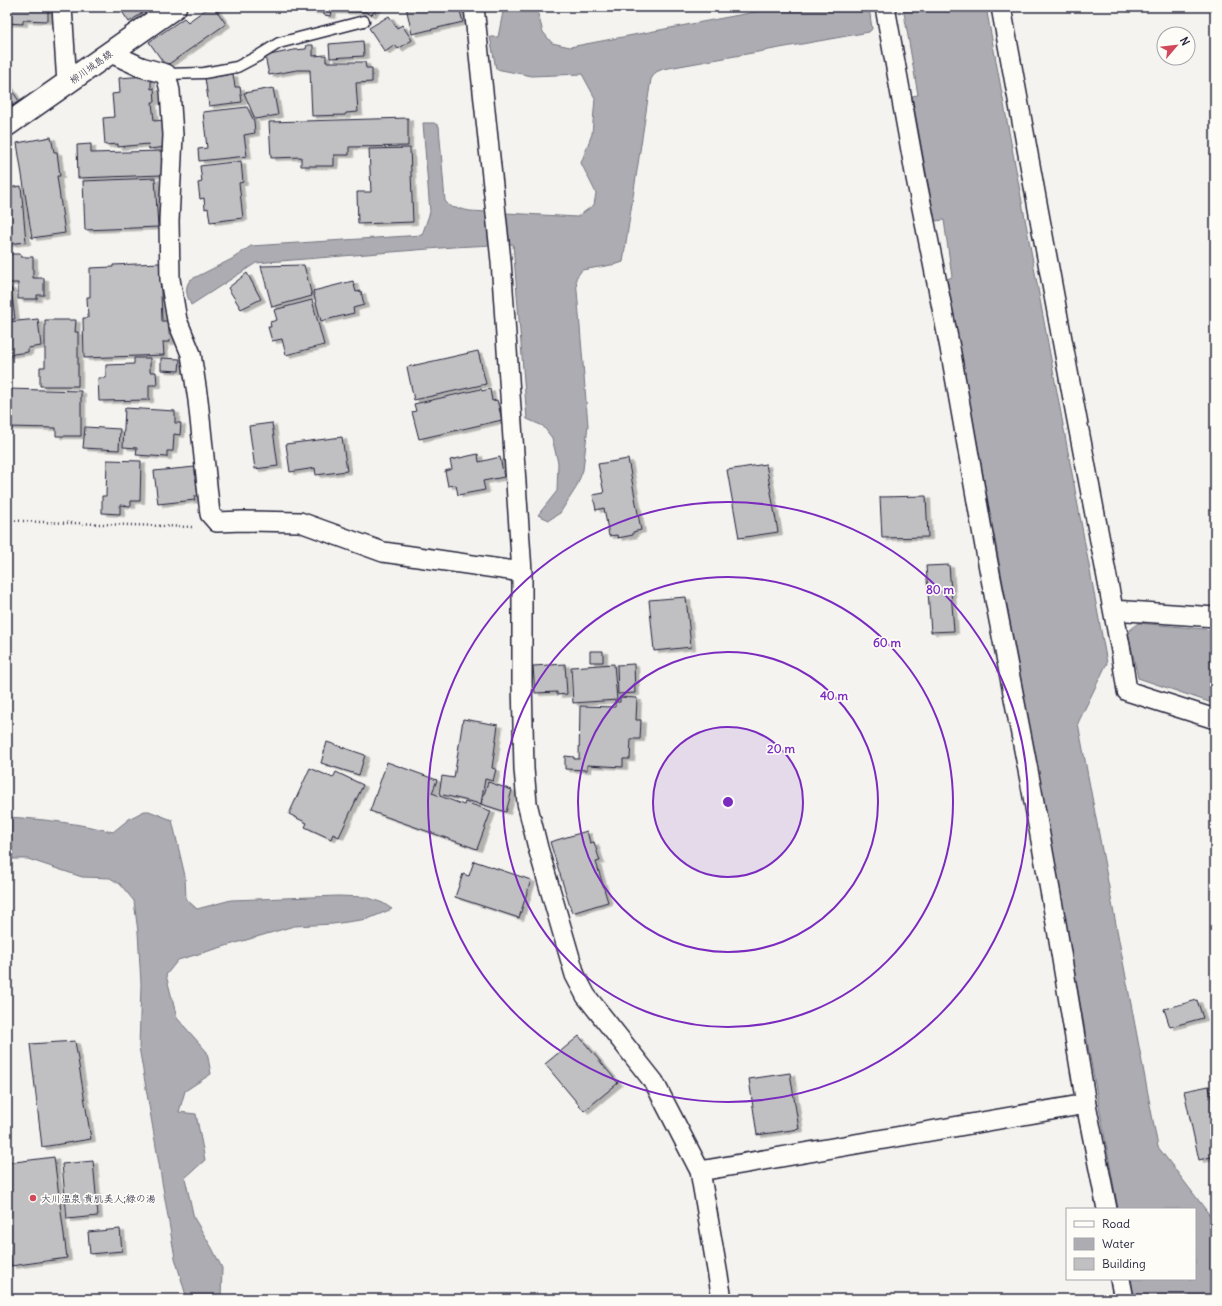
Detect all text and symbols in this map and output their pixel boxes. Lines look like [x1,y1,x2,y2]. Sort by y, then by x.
north arrow [1156,26,1196,66]
text: N [1177,35,1193,48]
street label: 柳川城島線 [67,47,115,87]
text: 80 m [926,582,955,597]
text: 60 m [873,635,902,650]
text: 40 m [820,688,849,703]
text: 20 m [767,741,795,756]
centre of rings [721,795,735,809]
place label: 大川温泉 貴肌美人;緑の湯 [41,1192,156,1205]
marker: 大川温泉 貴肌美人;緑の湯 [28,1193,38,1203]
legend [1066,1208,1196,1280]
text: Road [1102,1216,1130,1231]
text: Water [1102,1236,1135,1251]
text: Building [1102,1256,1146,1271]

